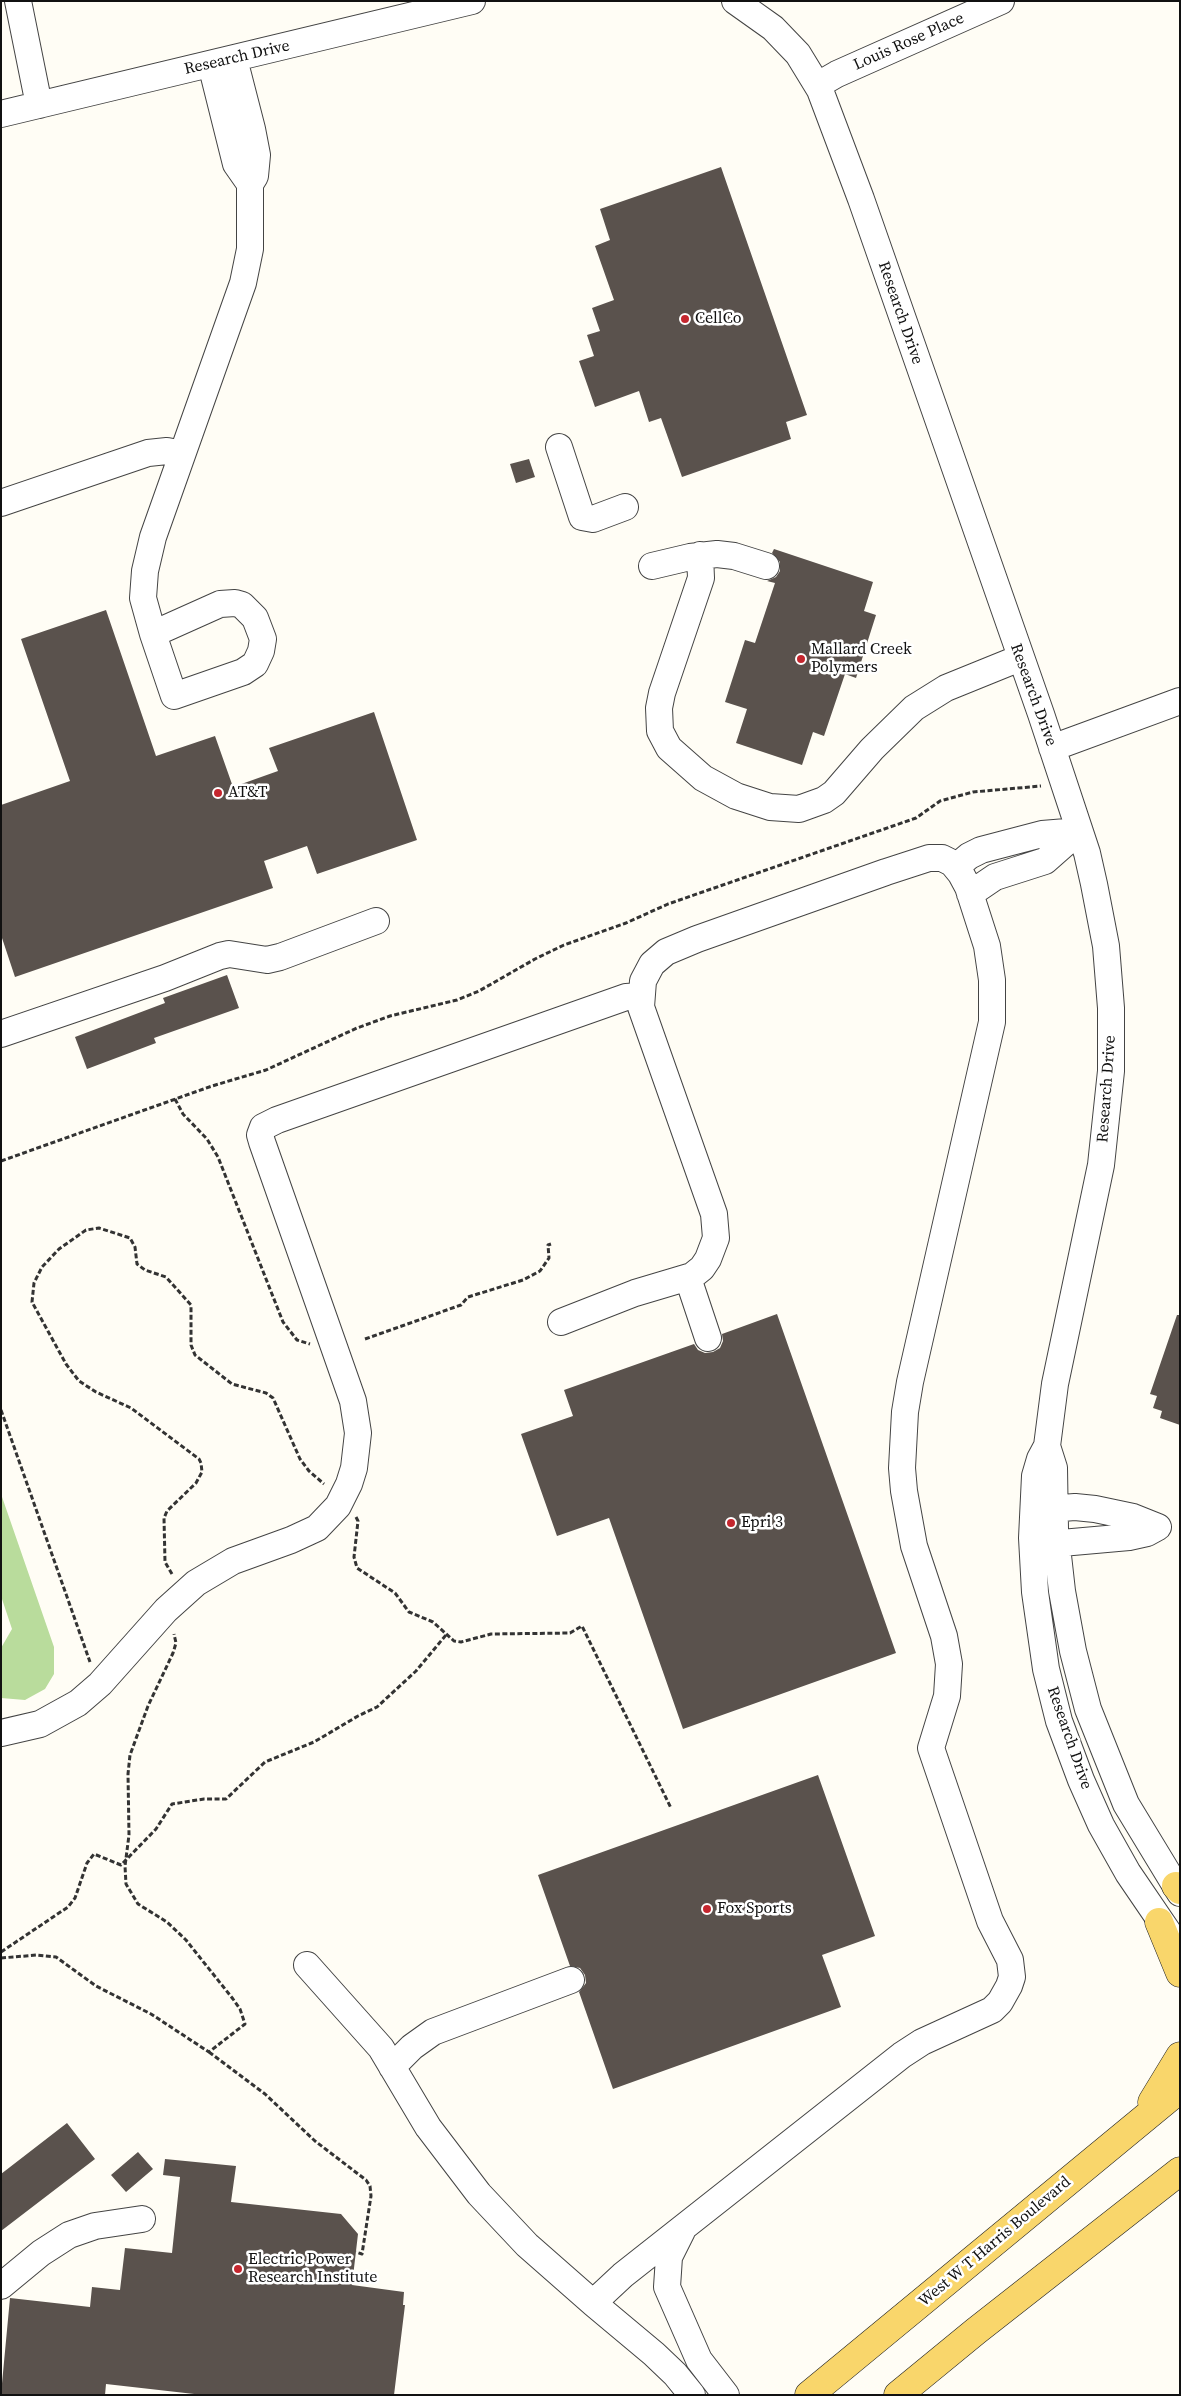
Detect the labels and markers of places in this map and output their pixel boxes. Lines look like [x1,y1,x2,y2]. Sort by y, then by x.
place label: CellCo [695,309,742,329]
marker: CellCo [679,313,691,325]
place label: Mallard Creek Polymers [811,640,912,678]
marker: Mallard Creek Polymers [795,653,807,665]
place label: AT&T [228,783,268,803]
marker: AT&T [212,787,224,799]
place label: Epri 3 [741,1513,783,1533]
marker: Epri 3 [725,1517,737,1529]
place label: Fox Sports [717,1899,792,1919]
marker: Fox Sports [701,1903,713,1915]
place label: Electric Power Research Institute [248,2250,377,2288]
marker: Electric Power Research Institute [232,2263,244,2275]

